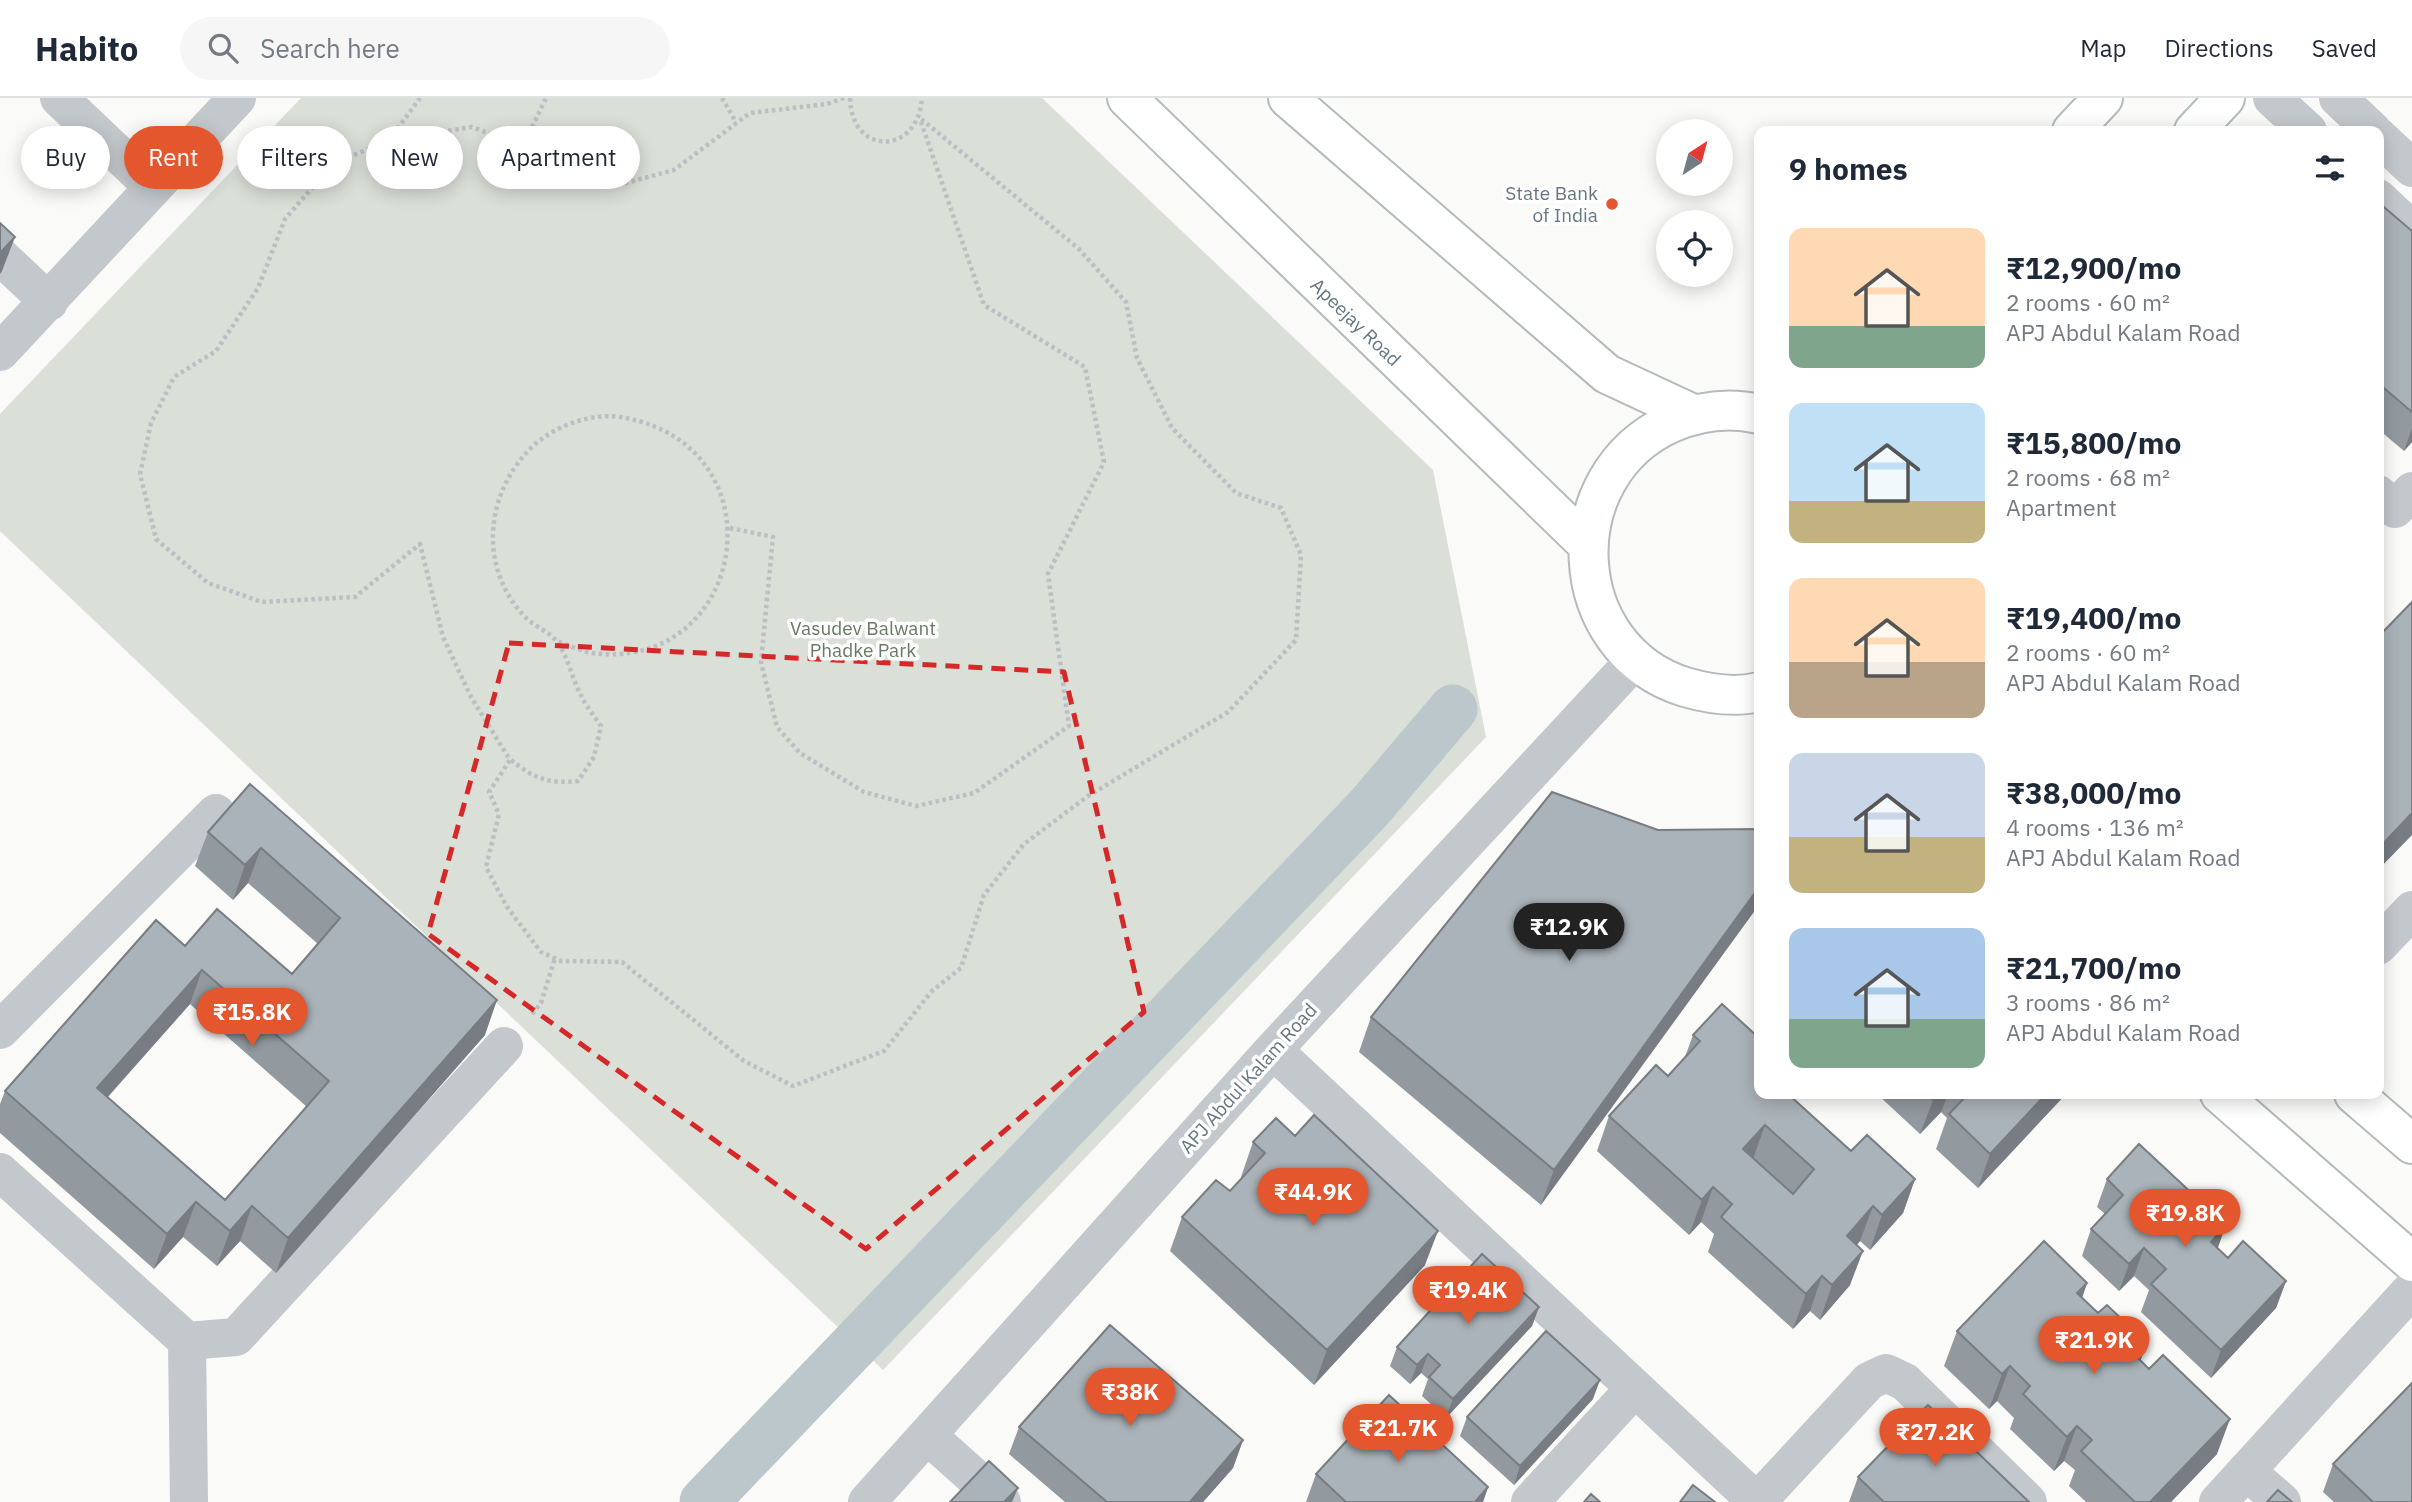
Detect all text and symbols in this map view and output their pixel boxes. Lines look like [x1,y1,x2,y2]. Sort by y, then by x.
search box [180,17,670,80]
text: Habito [35,27,138,70]
icon: search [204,29,242,67]
text: Search here [260,31,400,65]
text: Map [2080,32,2126,64]
text: Directions [2164,32,2274,64]
text: Saved [2312,32,2377,64]
north arrow [1656,119,1732,196]
map controls [1656,119,1733,287]
chip: Buy [21,126,110,189]
chip: Rent [124,126,223,189]
chip: Filters [237,126,352,189]
chip: New [366,126,463,189]
chip: Apartment [477,126,640,189]
text: 9 homes [1789,149,1908,188]
icon: filters [2311,149,2349,187]
place label: State Bank of India [1505,181,1598,227]
marker: State Bank of India [1604,196,1620,212]
button: locate [1656,210,1733,287]
text: ₹12,900/mo [2006,248,2181,287]
icon: home [1845,256,1929,340]
street label: Apeejay Road [1306,273,1406,371]
text: 2 rooms · 60 m² [2006,287,2170,317]
text: APJ Abdul Kalam Road [2006,317,2241,347]
text: ₹15,800/mo [2006,423,2181,462]
icon: home [1845,431,1929,515]
text: 2 rooms · 68 m² [2006,462,2170,492]
text: Apartment [2006,492,2117,522]
text: ₹19,400/mo [2006,598,2181,637]
icon: home [1845,606,1929,690]
park label: Vasudev Balwant Phadke Park [790,616,936,662]
text: 2 rooms · 60 m² [2006,637,2170,667]
text: APJ Abdul Kalam Road [2006,667,2241,697]
text: ₹38,000/mo [2006,773,2181,812]
icon: home [1845,781,1929,865]
text: 4 rooms · 136 m² [2006,812,2184,842]
text: APJ Abdul Kalam Road [2006,842,2241,872]
pin: ₹12.9K [1512,904,1626,963]
text: ₹12.9K [1529,911,1609,941]
text: ₹21,700/mo [2006,948,2181,987]
icon: home [1845,956,1929,1040]
text: 3 rooms · 86 m² [2006,987,2170,1017]
pin: ₹15.8K [195,988,309,1048]
text: ₹15.8K [212,996,292,1026]
street label: APJ Abdul Kalam Road [1174,998,1322,1158]
text: APJ Abdul Kalam Road [2006,1017,2241,1047]
pin: ₹44.9K [1256,1168,1370,1228]
text: ₹44.9K [1273,1176,1353,1206]
pin: ₹19.8K [2128,1190,2242,1249]
text: ₹19.8K [2145,1197,2225,1227]
pin: ₹19.4K [1411,1266,1525,1326]
text: ₹19.4K [1428,1274,1508,1304]
pin: ₹21.9K [2037,1316,2151,1376]
text: ₹21.9K [2054,1324,2134,1354]
pin: ₹38K [1089,1368,1171,1428]
text: ₹38K [1101,1376,1159,1406]
pin: ₹21.7K [1341,1404,1455,1464]
pin: ₹27.2K [1878,1408,1992,1468]
text: ₹21.7K [1358,1412,1438,1442]
text: ₹27.2K [1895,1416,1975,1446]

